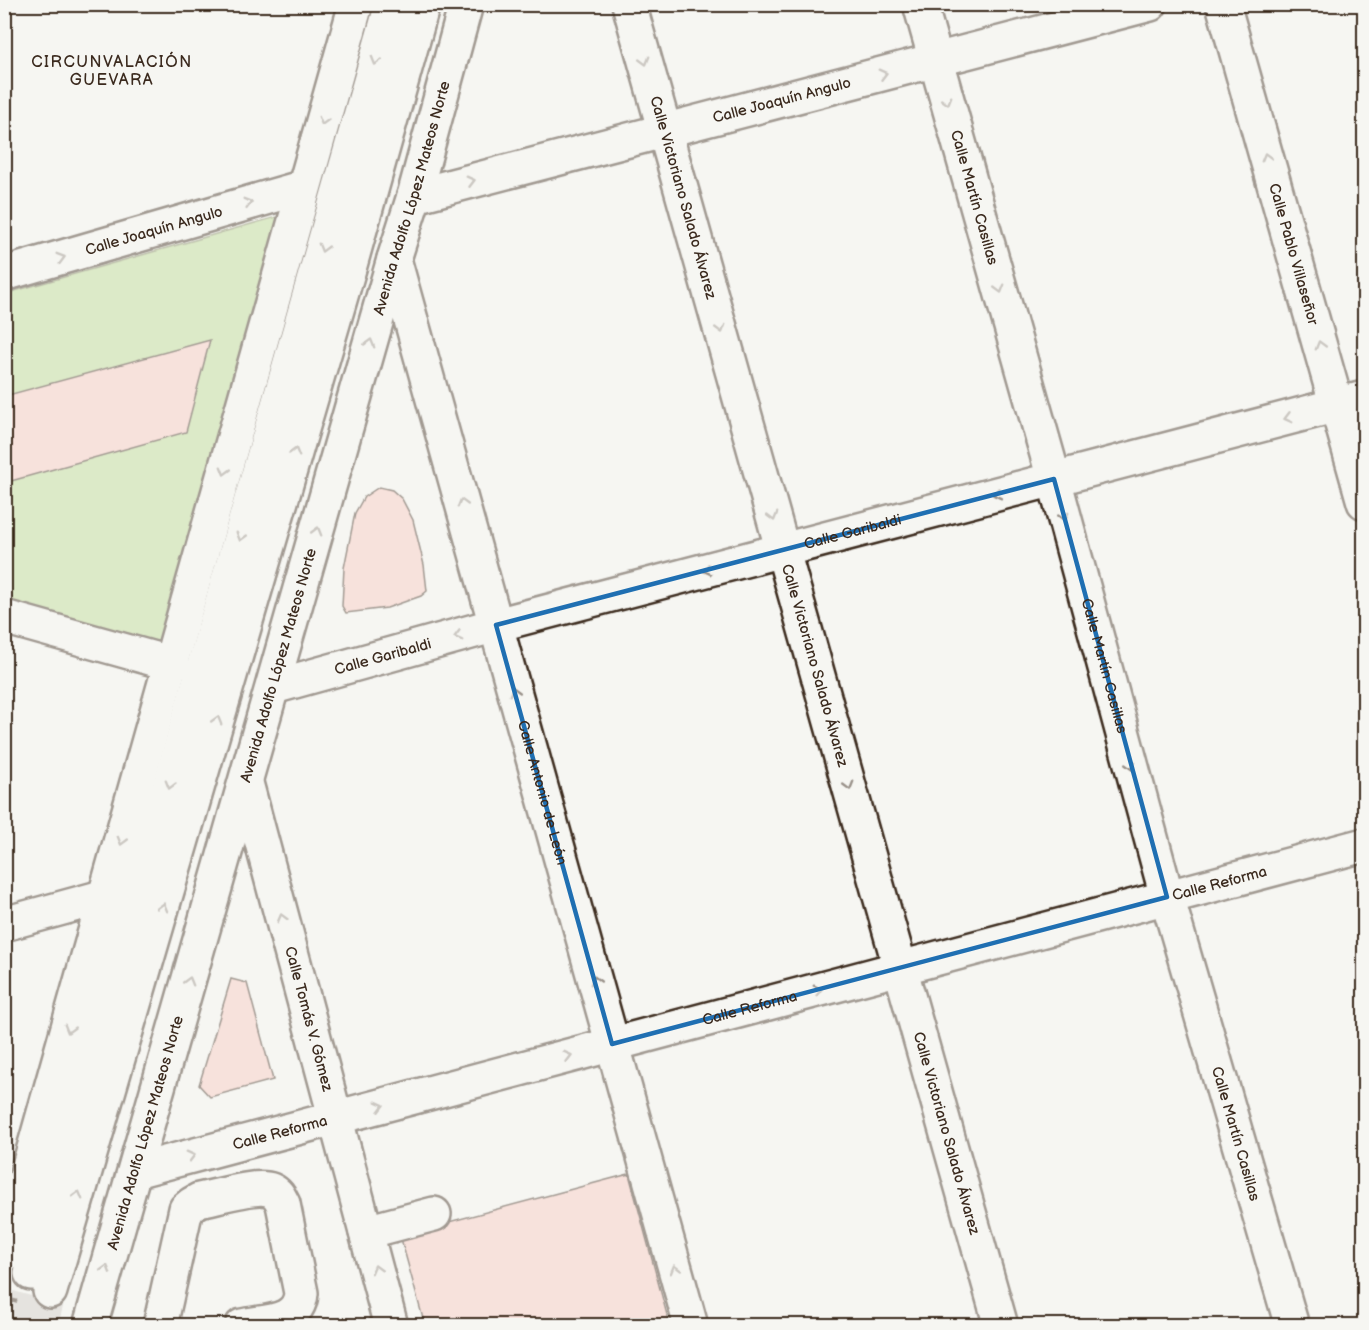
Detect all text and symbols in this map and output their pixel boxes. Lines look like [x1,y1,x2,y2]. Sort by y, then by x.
district label: CIRCUNVALACIÓN GUEVARA [31,51,193,90]
one-way arrow [371,55,383,66]
one-way arrow [638,55,650,66]
one-way arrow [878,68,888,81]
street label: Calle Joaquín Angulo [711,73,853,128]
street label: Avenida Adolfo López Mateos Norte [370,79,455,317]
street label: Calle Victoriano Salado Álvarez [645,94,721,302]
one-way arrow [940,96,953,106]
one-way arrow [318,116,330,126]
street label: Calle Martín Casillas [946,128,1002,268]
one-way arrow [1261,152,1273,163]
one-way arrow [465,176,476,188]
street label: Calle Pablo Villaseñor [1264,181,1323,328]
one-way arrow [243,198,253,211]
street label: Calle Joaquín Angulo [83,202,225,260]
one-way arrow [318,242,330,253]
one-way arrow [55,253,66,265]
one-way arrow [993,284,1006,294]
one-way arrow [714,323,726,334]
one-way arrow [363,338,375,349]
one-way arrow [1315,340,1327,351]
one-way arrow [1283,410,1293,423]
one-way arrow [288,447,300,458]
one-way arrow [220,465,232,476]
one-way arrow [992,486,1002,499]
one-way arrow [457,498,469,509]
street label: Calle Garibaldi [802,510,903,554]
one-way arrow [766,512,779,522]
one-way arrow [1057,512,1070,522]
one-way arrow [310,526,322,537]
one-way arrow [235,532,248,542]
street label: Avenida Adolfo López Mateos Norte [236,546,321,785]
street label: Calle Victoriano Salado Álvarez [777,562,852,770]
one-way arrow [702,563,713,575]
street label: Calle Martín Casillas [1077,596,1131,736]
one-way arrow [453,628,463,641]
street label: Calle Garibaldi [332,634,434,679]
one-way arrow [509,686,521,697]
one-way arrow [210,715,222,726]
street label: Calle Antonio de León [513,718,571,867]
one-way arrow [1124,761,1137,771]
one-way arrow [165,779,177,790]
one-way arrow [842,780,854,791]
one-way arrow [116,836,129,846]
street label: Calle Reforma [1170,862,1269,905]
one-way arrow [155,902,168,912]
one-way arrow [277,914,289,924]
street label: Calle Tomás V. Gómez [280,944,337,1094]
one-way arrow [589,975,602,985]
one-way arrow [182,976,194,987]
one-way arrow [812,985,823,997]
street label: Calle Reforma [700,987,799,1030]
street label: Avenida Adolfo López Mateos Norte [103,1014,188,1252]
one-way arrow [63,1023,76,1033]
street label: Calle Victoriano Salado Álvarez [909,1030,984,1238]
one-way arrow [562,1051,573,1063]
street label: Calle Martín Casillas [1207,1064,1264,1204]
one-way arrow [374,1101,385,1113]
street label: Calle Reforma [231,1111,330,1155]
one-way arrow [185,1151,196,1163]
one-way arrow [71,1190,84,1200]
one-way arrow [99,1264,111,1275]
one-way arrow [371,1264,384,1274]
one-way arrow [670,1264,682,1275]

